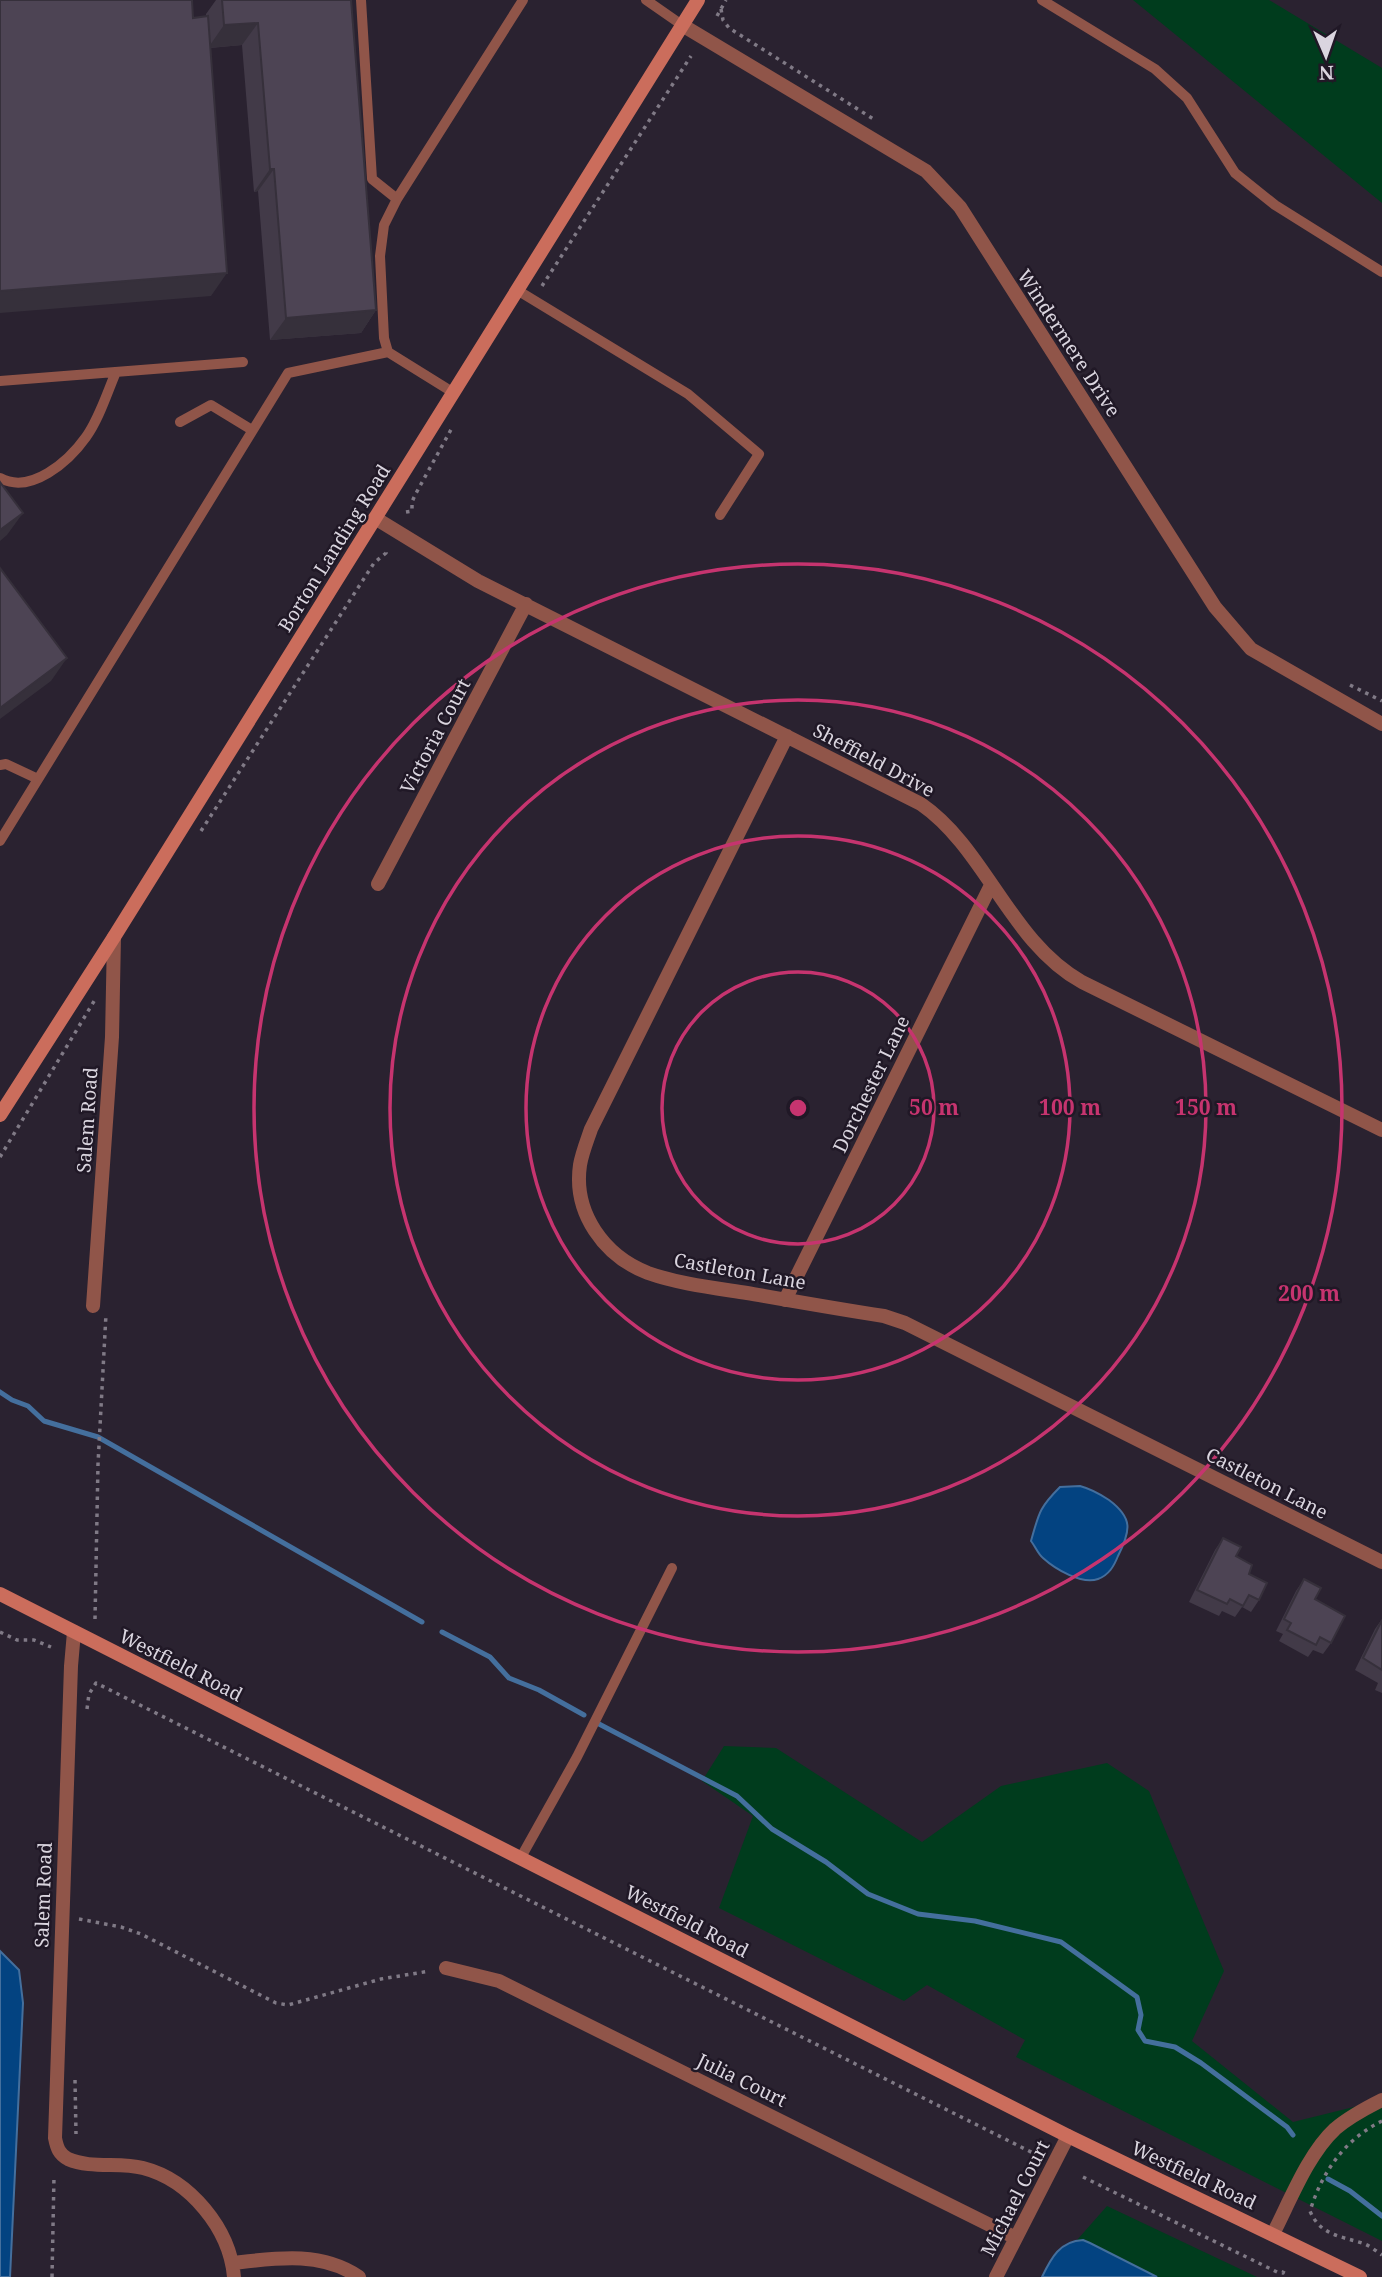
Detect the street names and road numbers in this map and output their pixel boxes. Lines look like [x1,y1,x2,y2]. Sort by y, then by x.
street label: Windermere Drive [1011,264,1127,422]
street label: Borton Landing Road [272,459,396,637]
street label: Victoria Court [394,674,476,798]
street label: Sheffield Drive [809,717,939,803]
street label: Dorchester Lane [827,1011,915,1157]
street label: Salem Road [70,1066,104,1174]
street label: Castleton Lane [672,1247,808,1295]
street label: Castleton Lane [1202,1441,1332,1525]
street label: Westfield Road [115,1623,247,1707]
street label: Salem Road [28,1841,58,1948]
street label: Westfield Road [621,1879,753,1963]
street label: Julia Court [692,2047,791,2113]
street label: Michael Court [975,2135,1056,2261]
street label: Westfield Road [1127,2135,1261,2215]

